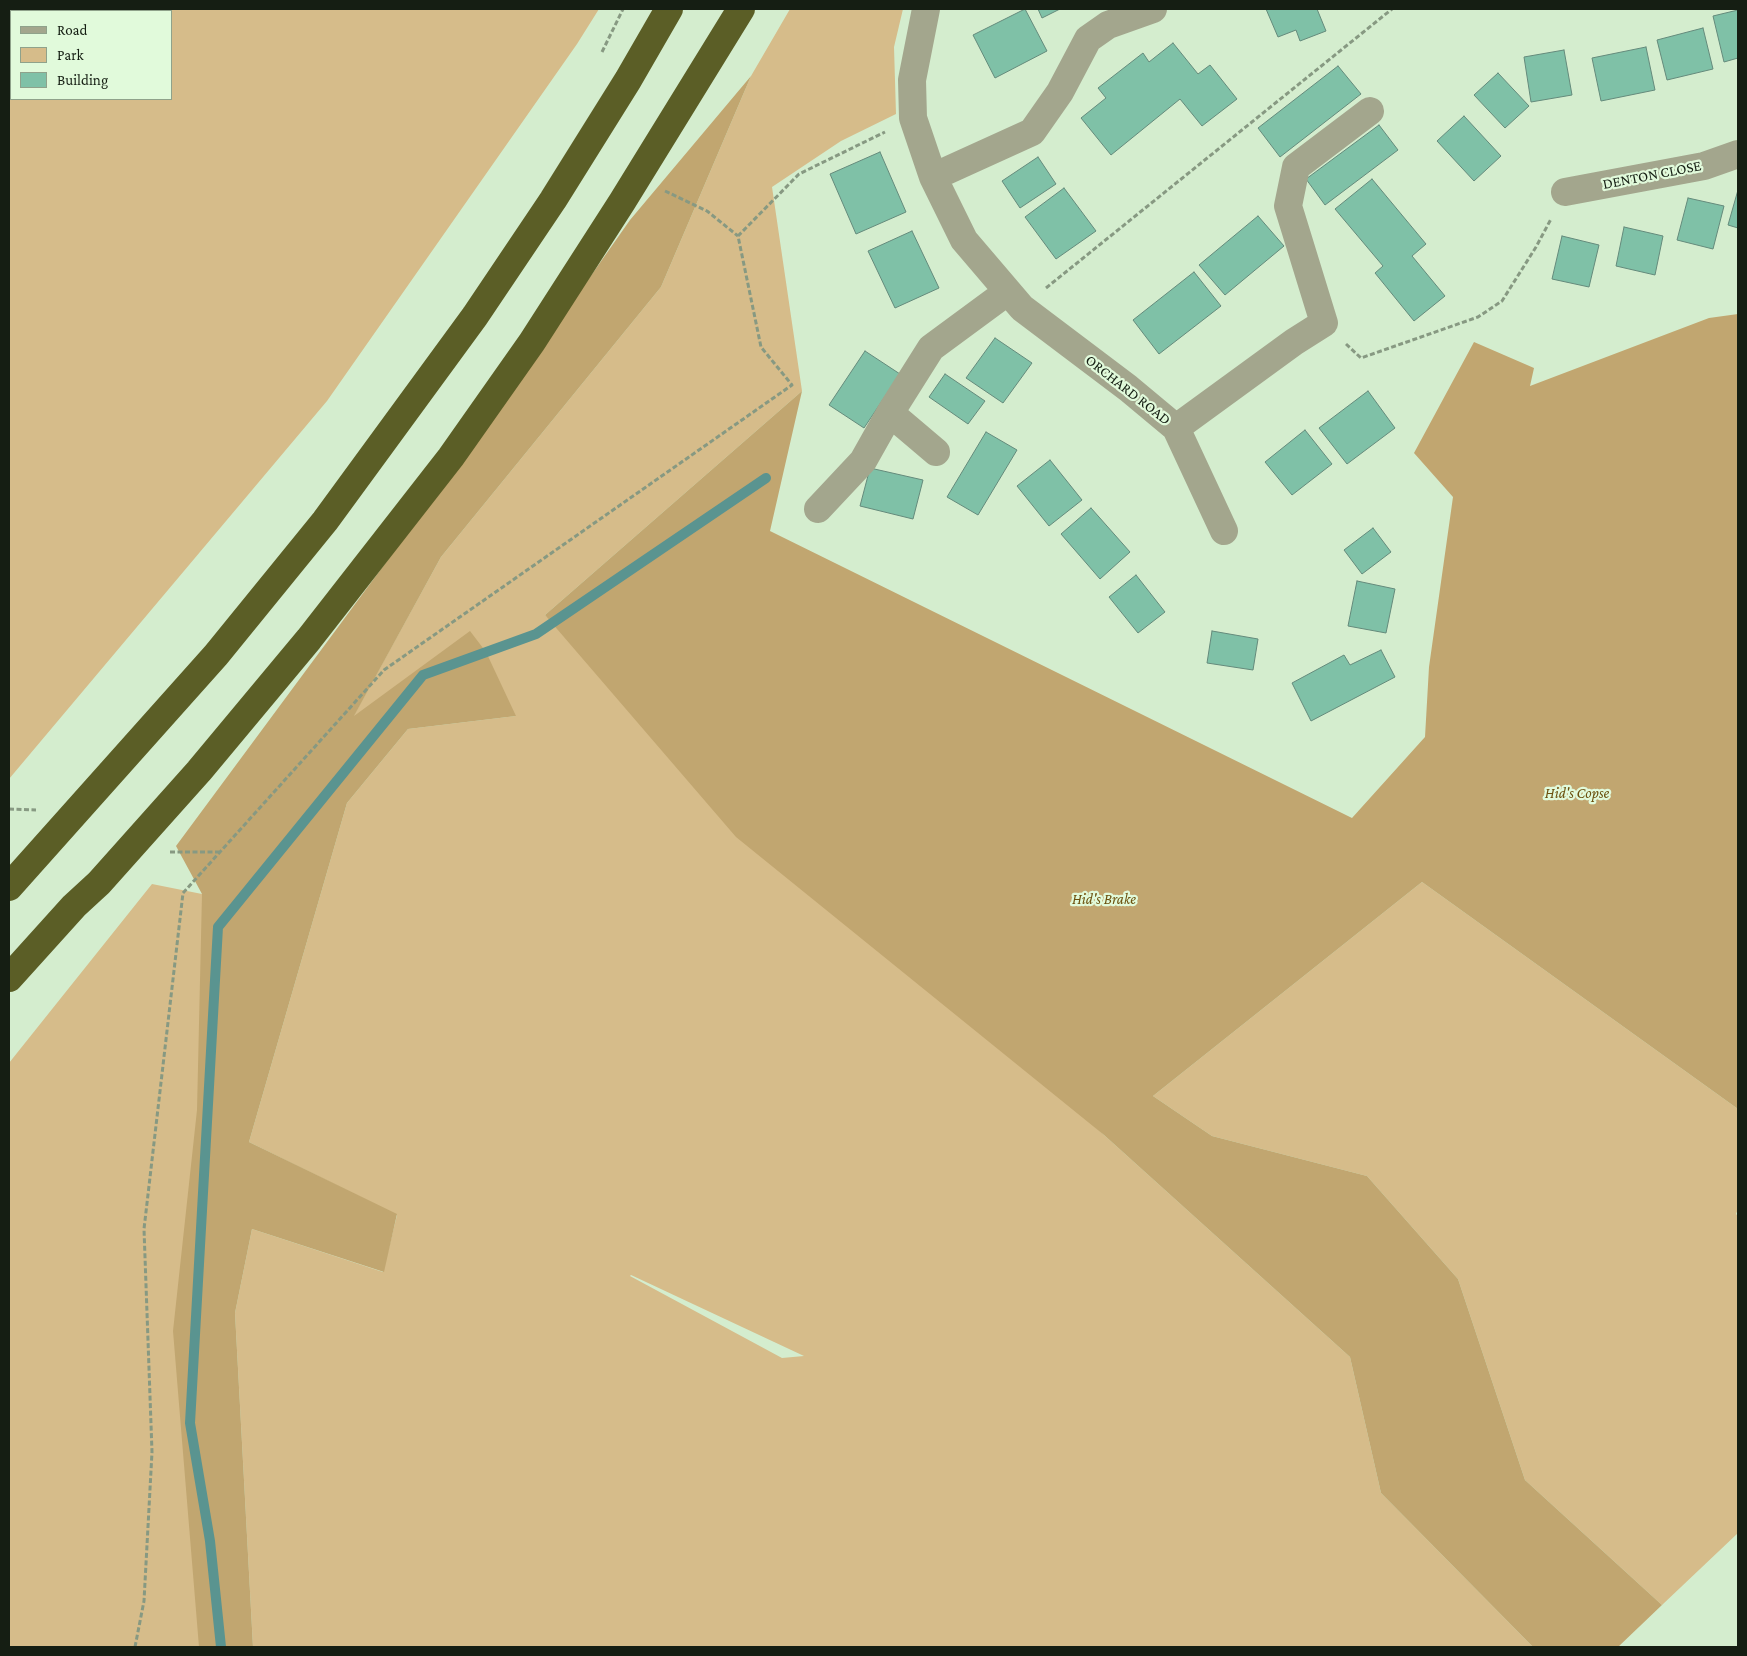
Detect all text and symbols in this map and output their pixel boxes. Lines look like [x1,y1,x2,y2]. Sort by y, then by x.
legend [10,10,172,100]
text: Road [57,22,87,38]
text: Park [57,47,84,63]
text: Building [57,72,108,88]
street label: DENTON CLOSE [1601,157,1703,193]
street label: ORCHARD ROAD [1082,351,1174,429]
park label: Hid's Copse [1545,784,1609,802]
park label: Hid's Brake [1072,890,1136,908]

